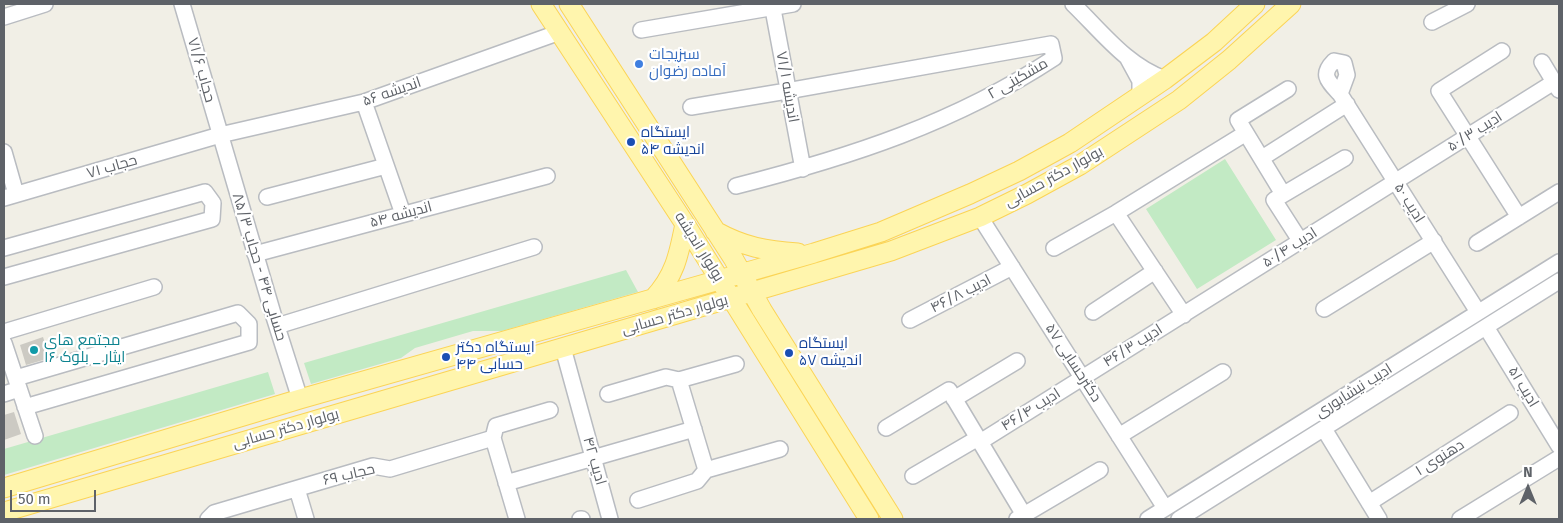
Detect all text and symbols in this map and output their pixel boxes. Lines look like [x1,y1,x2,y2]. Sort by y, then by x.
street label: حجاب ۷۱/۶ [183,36,219,104]
place label: سبزیجات آماده رضوان [649,46,726,81]
street label: اندیشه ۷۱/۱ [772,50,802,124]
street label: مشکینی ۲ [985,55,1051,103]
marker: سبزیجات آماده رضوان [633,58,645,70]
street label: اندیشه ۵۶ [360,74,424,110]
street label: ادیب ۵۰/۳ [1444,108,1506,156]
place label: ایستگاه اندیشه ۵۴ [641,124,705,159]
marker: ایستگاه اندیشه ۵۴ [625,136,637,148]
street label: بولوار دکتر حسابی [1002,143,1106,211]
street label: حجاب ۷۱ [85,151,139,183]
street label: ادیب ۵۰ [1390,180,1428,226]
street label: حسابی ۴۴ - حجاب ۸۵/۳ [228,191,290,343]
street label: اندیشه ۵۴ [368,198,434,232]
street label: بولوار اندیشه [670,209,728,285]
street label: ادیب ۵۰/۴ [1259,224,1321,272]
street label: ادیب ۴۶/۸ [928,271,994,317]
street label: بولوار دکتر حسابی [620,291,730,339]
street label: دکترحسابی ۵۷ [1041,320,1105,406]
street label: ادیب ۴۶/۳ [1100,321,1166,371]
place label: مجتمع های ایثار _ بلوک ۱۶ [44,332,125,367]
place label: ایستگاه اندیشه ۵۷ [799,335,862,370]
place label: ایستگاه دکتر حسابی ۴۴ [456,339,535,374]
marker: مجتمع های ایثار _ بلوک ۱۶ [28,344,40,356]
marker: ایستگاه اندیشه ۵۷ [783,347,795,359]
marker: ایستگاه دکتر حسابی ۴۴ [440,351,452,363]
street label: ادیب نیشابوری [1312,360,1396,422]
street label: ادیب ۵۱ [1504,363,1542,411]
street label: ادیب ۴۶/۴ [998,385,1064,435]
street label: بولوار دکتر حسابی [231,405,341,453]
street label: ادیب ۴۲ [579,435,609,487]
street label: دهنوی ۱ [1412,436,1468,480]
street label: حجاب ۶۹ [321,460,377,490]
north arrow [1503,463,1553,513]
text: N [1523,464,1533,481]
scale bar [12,480,99,512]
text: 50 m [18,490,51,508]

